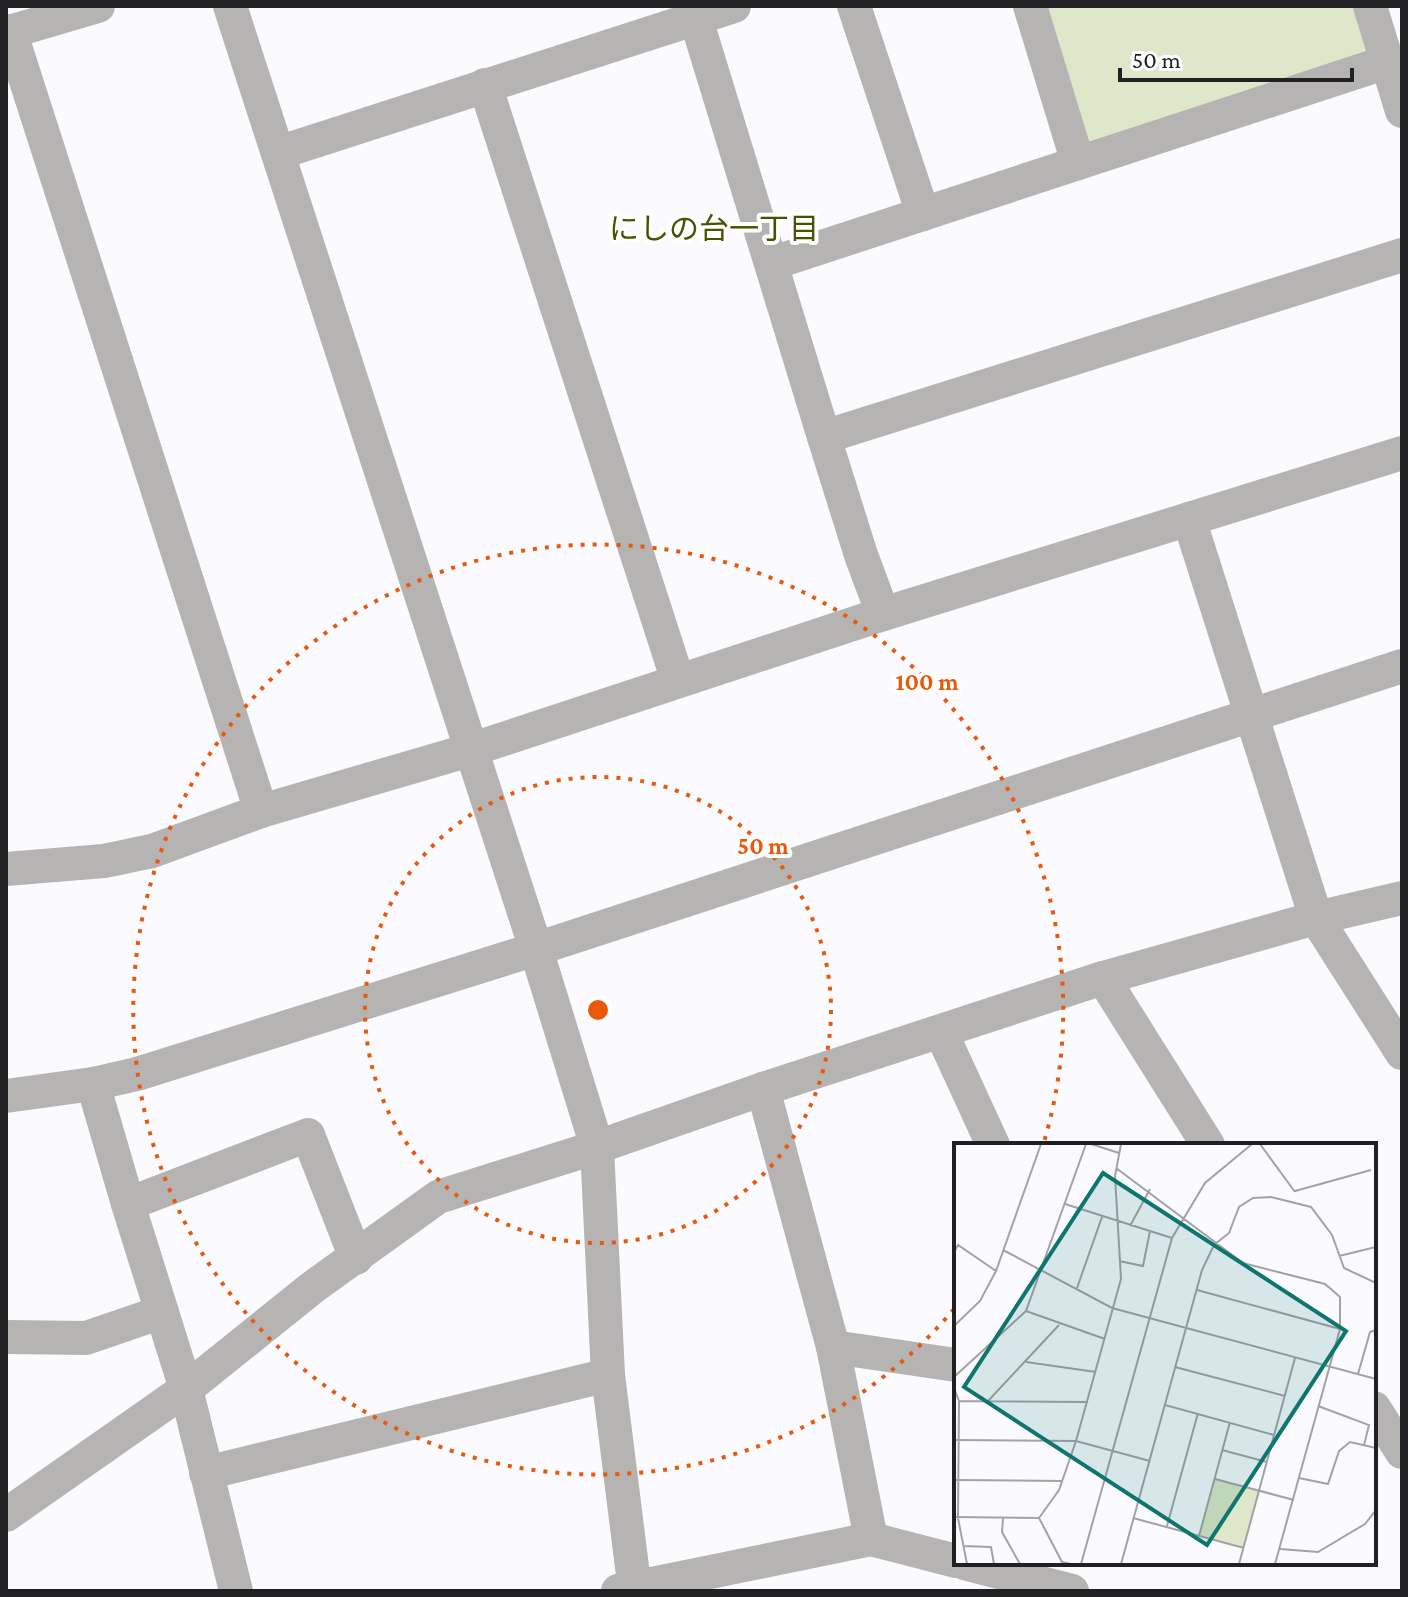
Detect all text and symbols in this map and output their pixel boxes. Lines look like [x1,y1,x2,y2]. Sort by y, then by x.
scale bar [1120,32,1352,82]
text: 50 m [1132,46,1181,73]
district label: にしの台一丁目 [609,212,819,245]
text: 100 m [895,668,959,695]
text: 50 m [737,832,789,859]
centre of rings [584,996,612,1024]
inset map [954,1143,1376,1565]

